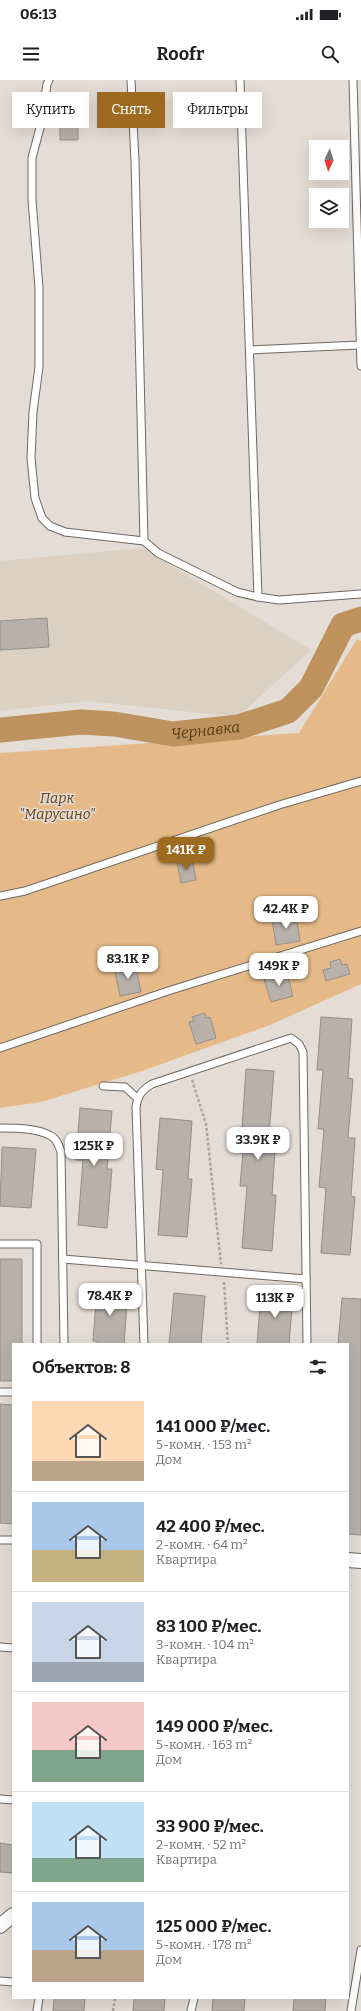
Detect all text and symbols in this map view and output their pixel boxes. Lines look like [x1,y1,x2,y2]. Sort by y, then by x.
text: 06:13 [20,5,57,23]
icon: menu [20,43,42,65]
text: Roofr [157,43,204,65]
icon: search [319,43,341,65]
chip: Купить [12,92,89,128]
chip: Снять [97,92,165,128]
chip: Фильтры [173,92,262,128]
north arrow [309,140,349,180]
map controls [309,140,349,228]
button: layers [309,188,349,228]
water label: Чернавка [170,718,241,743]
park label: Парк "Марусино" [19,790,96,823]
pin: 141K ₽ [153,837,219,871]
text: 141K ₽ [166,842,206,857]
pin: 42.4K ₽ [249,896,323,930]
text: 42.4K ₽ [263,901,309,916]
pin: 83.1K ₽ [91,946,165,980]
text: 83.1K ₽ [106,951,150,966]
pin: 149K ₽ [246,953,312,987]
text: 149K ₽ [258,958,300,973]
pin: 33.9K ₽ [221,1127,295,1161]
text: 33.9K ₽ [236,1132,280,1147]
pin: 125K ₽ [61,1133,127,1167]
text: 125K ₽ [74,1138,114,1153]
pin: 78.4K ₽ [73,1283,147,1317]
pin: 113K ₽ [242,1285,308,1319]
text: 78.4K ₽ [87,1288,133,1303]
text: 113K ₽ [256,1290,294,1305]
icon: filters [307,1356,329,1378]
text: Объектов: 8 [32,1357,131,1378]
text: 141 000 ₽/мес. [156,1416,270,1437]
icon: home [64,1417,112,1465]
text: 5-комн. · 153 m² [156,1437,252,1452]
text: Дом [156,1452,182,1467]
text: 42 400 ₽/мес. [156,1516,265,1537]
icon: home [64,1518,112,1566]
text: 2-комн. · 64 m² [156,1537,248,1552]
text: Квартира [156,1552,217,1567]
text: 83 100 ₽/мес. [156,1616,261,1637]
icon: home [64,1618,112,1666]
text: 3-комн. · 104 m² [156,1637,254,1652]
text: Квартира [156,1652,217,1667]
text: 149 000 ₽/мес. [156,1716,273,1737]
icon: home [64,1718,112,1766]
text: 5-комн. · 163 m² [156,1737,252,1752]
text: Дом [156,1752,182,1767]
text: 33 900 ₽/мес. [156,1816,264,1837]
icon: home [64,1818,112,1866]
text: 2-комн. · 52 m² [156,1837,246,1852]
text: Квартира [156,1852,217,1867]
text: 125 000 ₽/мес. [156,1916,271,1937]
icon: home [64,1918,112,1966]
text: 5-комн. · 178 m² [156,1937,252,1952]
text: Дом [156,1952,182,1967]

